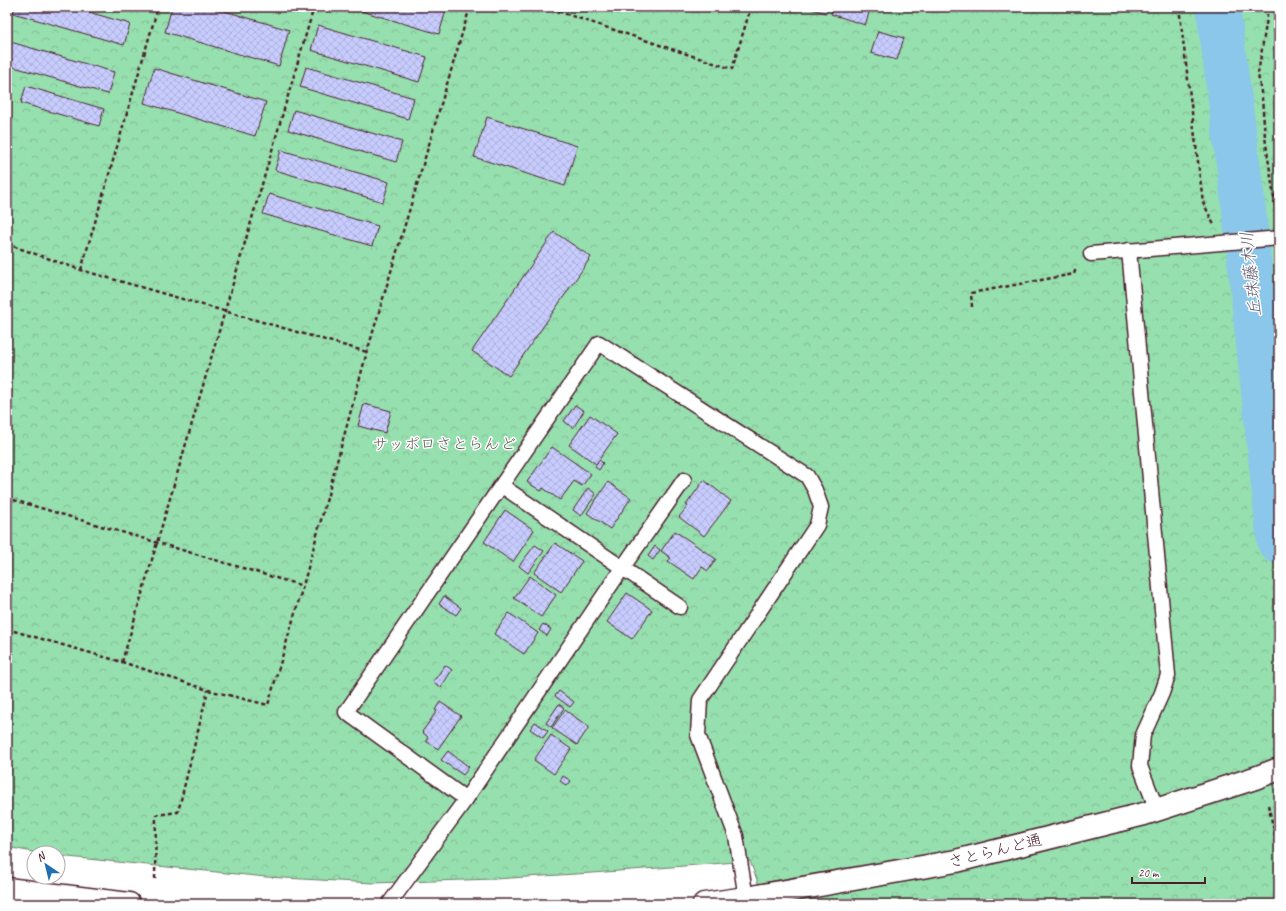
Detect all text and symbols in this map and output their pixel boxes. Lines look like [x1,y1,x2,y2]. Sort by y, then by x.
water label: 丘珠藤木川 [1236,231,1266,317]
park label: サッポロさとらんど [372,434,516,454]
street label: さとらんど通 [946,830,1044,872]
north arrow [26,845,66,885]
text: N [33,848,49,864]
scale bar [1132,859,1205,885]
text: 20 m [1138,865,1160,881]

